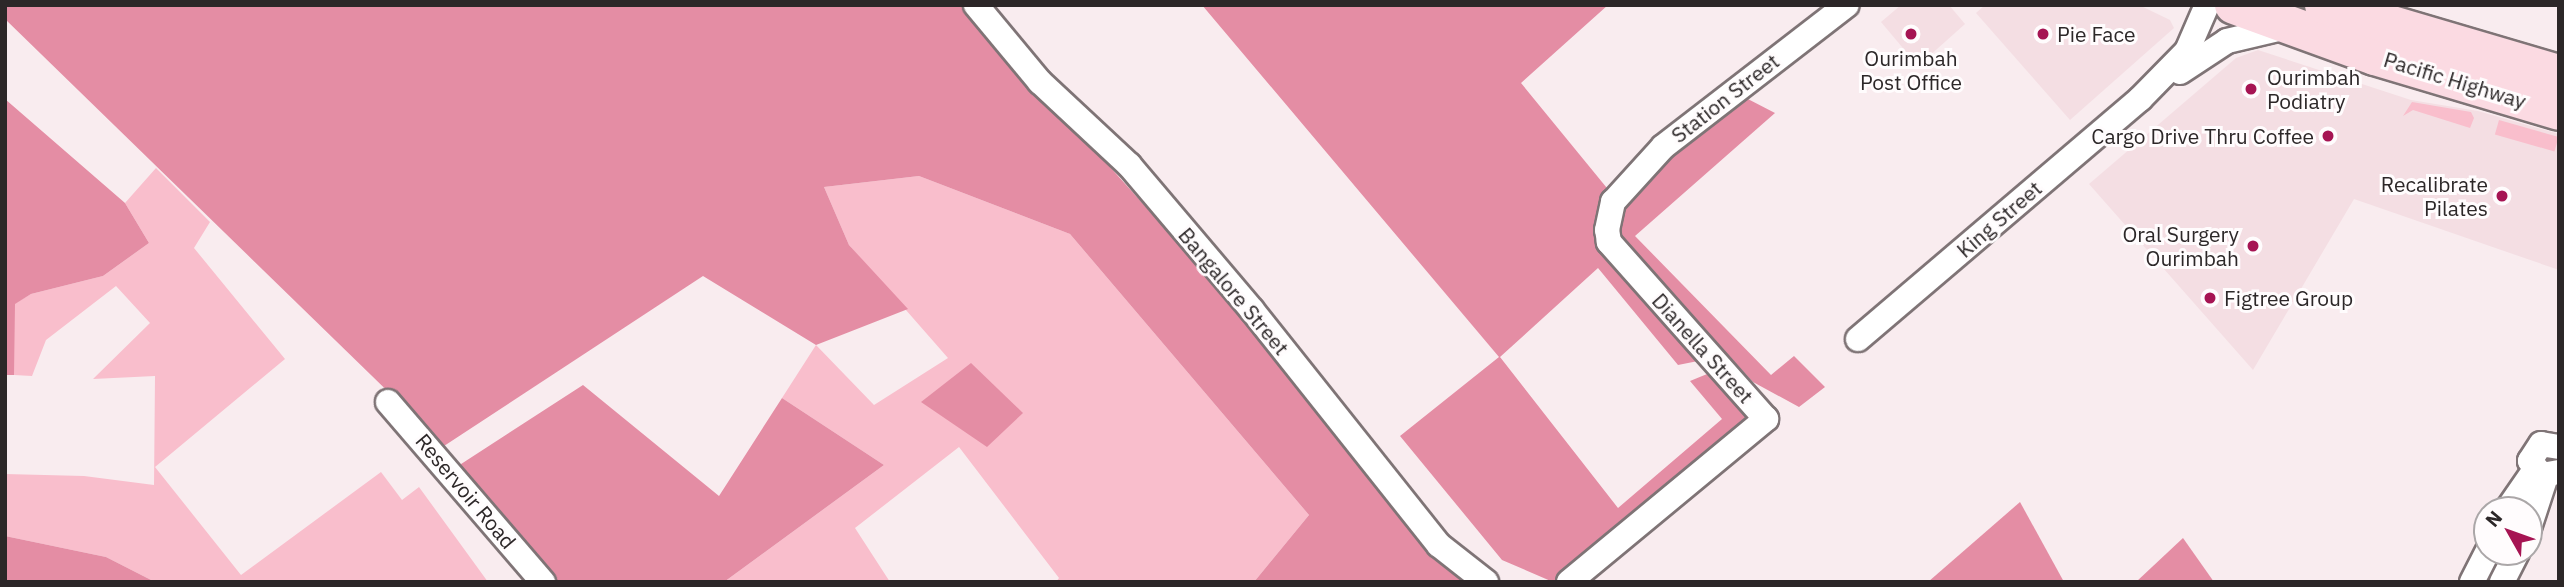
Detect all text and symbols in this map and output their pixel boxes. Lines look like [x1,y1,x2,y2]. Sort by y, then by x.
place label: Pie Face [2057,21,2136,47]
marker: Ourimbah Post Office [1903,26,1919,42]
marker: Pie Face [2035,26,2051,42]
place label: Ourimbah Post Office [1860,45,1962,95]
street label: Pacific Highway [2381,46,2529,114]
street label: Station Street [1666,48,1784,148]
place label: Ourimbah Podiatry [2267,64,2360,114]
marker: Ourimbah Podiatry [2241,79,2261,99]
place label: Cargo Drive Thru Coffee [2091,123,2314,149]
marker: Cargo Drive Thru Coffee [2320,128,2336,144]
place label: Recalibrate Pilates [2381,171,2488,221]
street label: King Street [1951,175,2047,263]
marker: Recalibrate Pilates [2494,188,2510,204]
place label: Oral Surgery Ourimbah [2122,221,2239,271]
street label: Bangalore Street [1173,222,1295,360]
marker: Oral Surgery Ourimbah [2245,238,2261,254]
place label: Figtree Group [2224,285,2353,311]
street label: Dianella Street [1647,288,1759,408]
marker: Figtree Group [2202,290,2218,306]
street label: Reservoir Road [411,428,521,554]
north arrow [2473,496,2543,566]
text: N [2480,506,2507,532]

